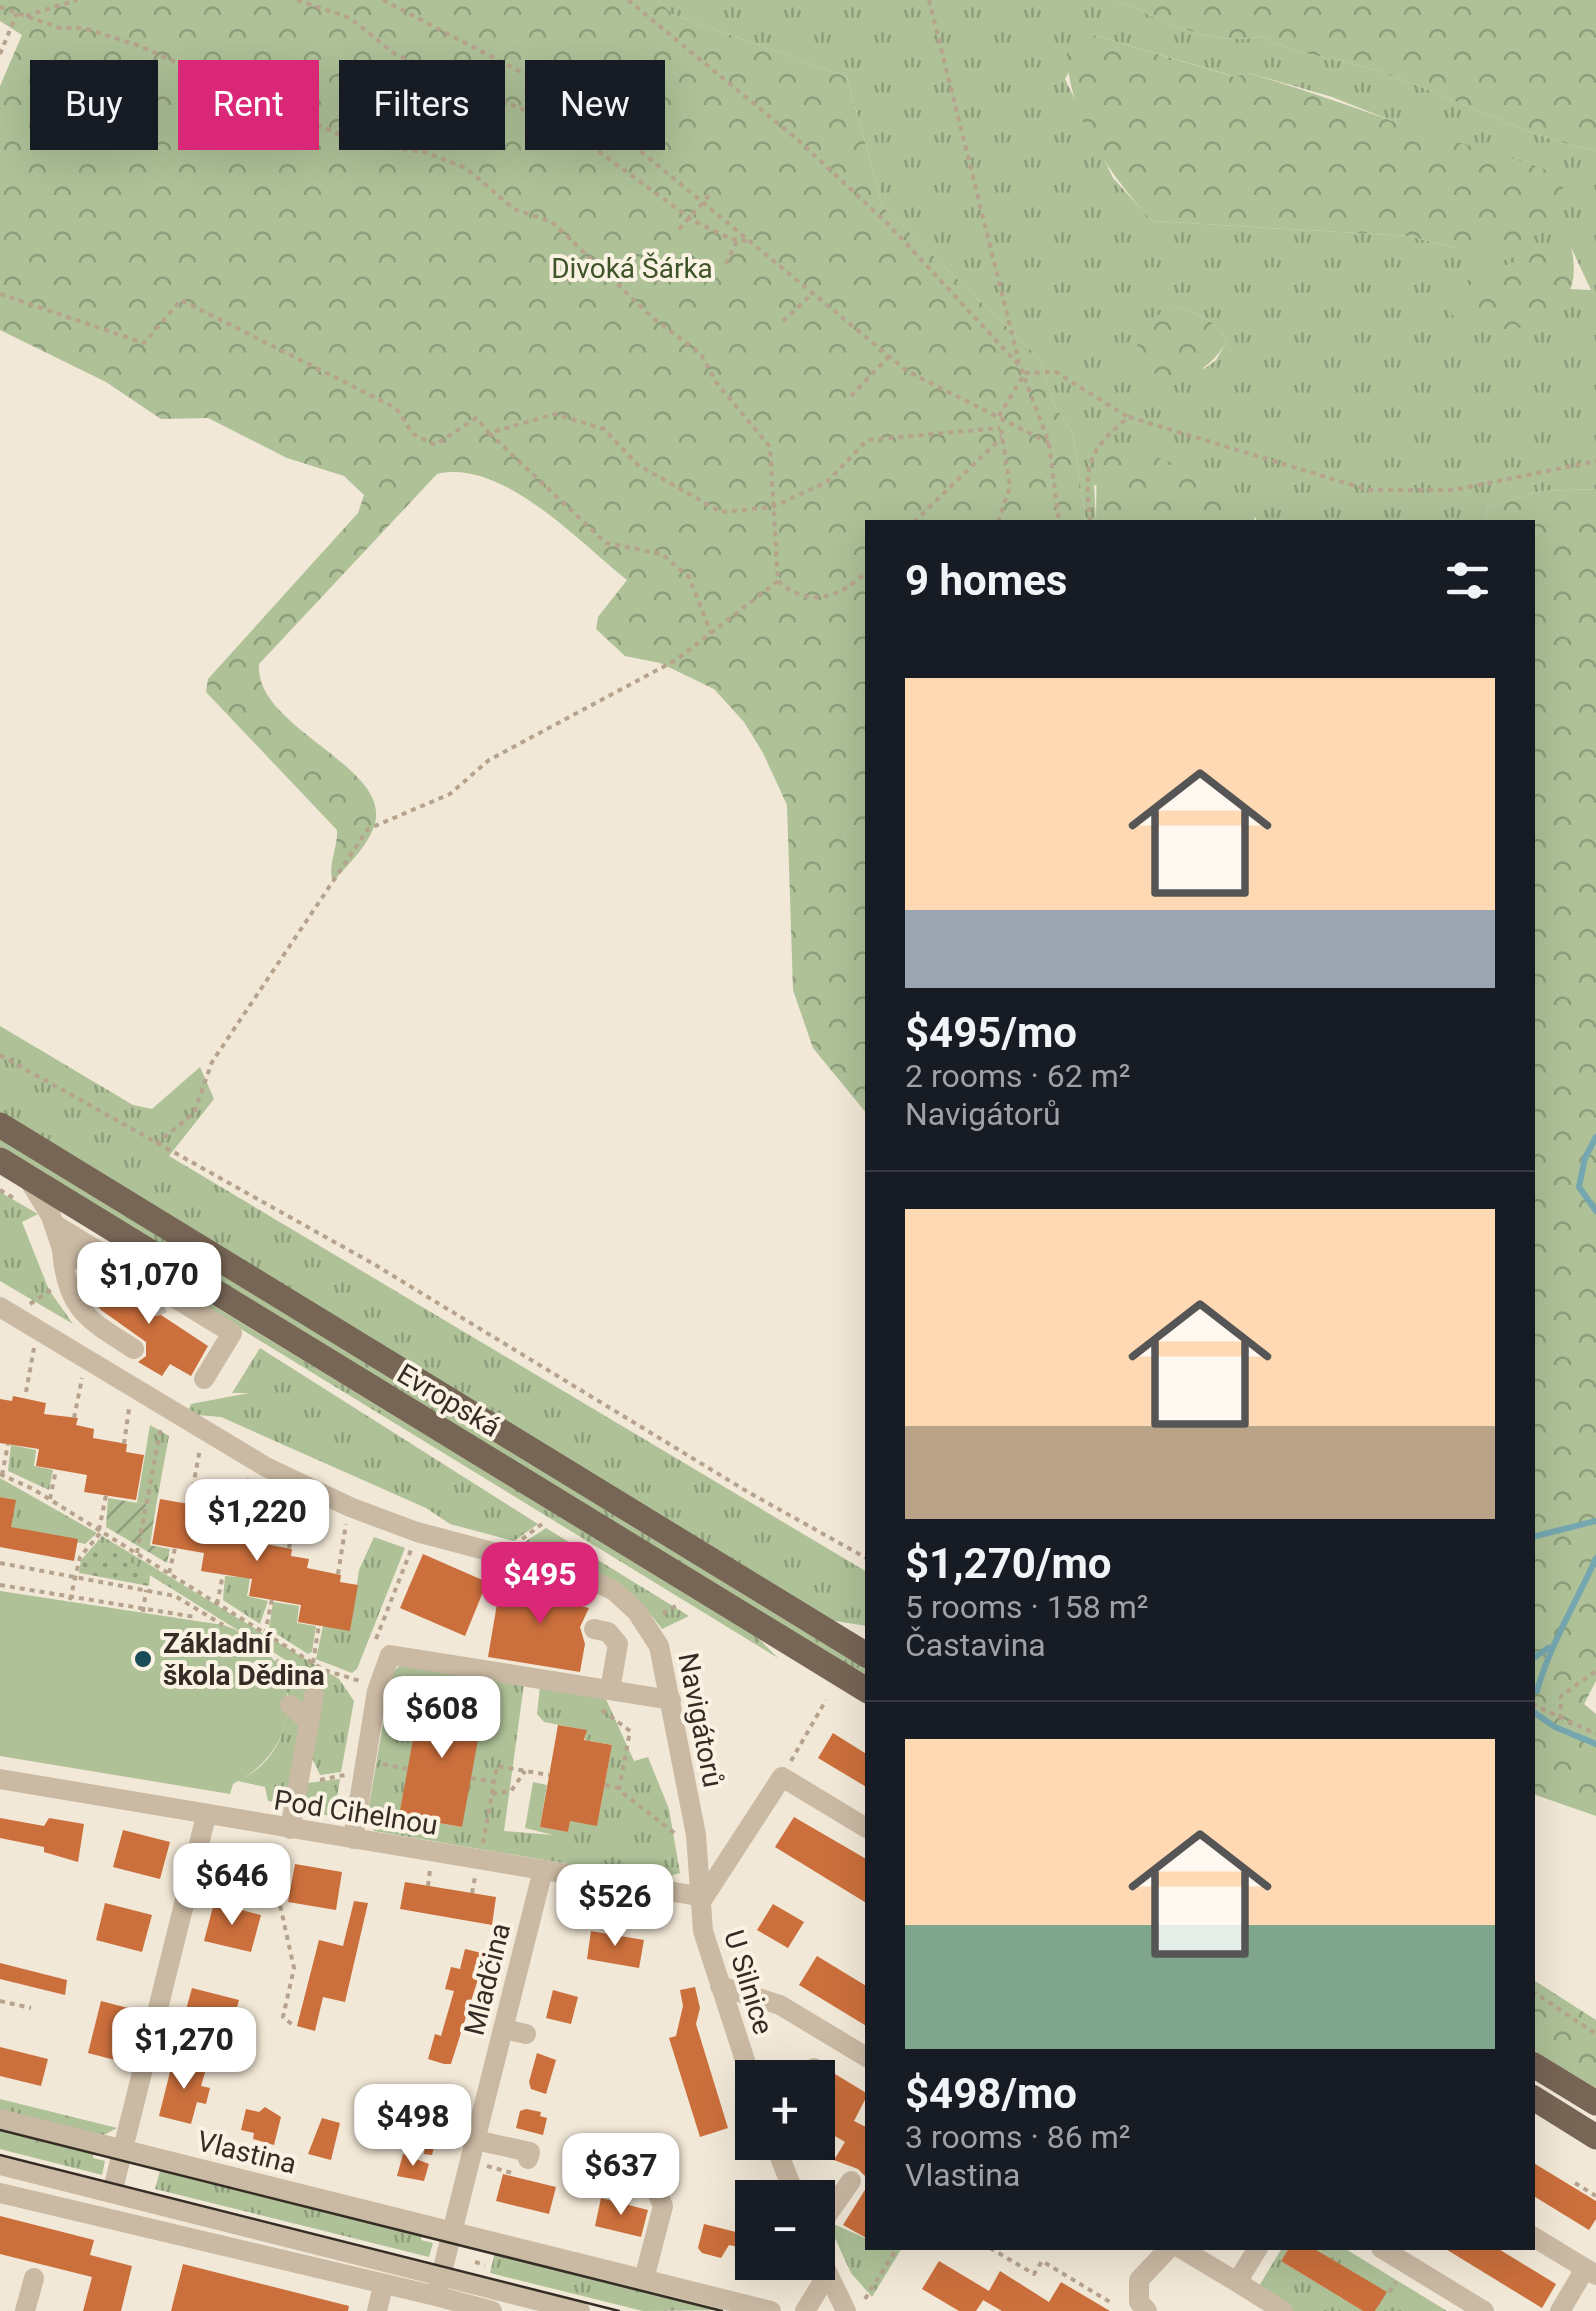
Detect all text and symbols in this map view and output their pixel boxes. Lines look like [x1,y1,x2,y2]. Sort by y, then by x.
chip: Buy [30,60,158,150]
chip: Rent [178,60,319,150]
chip: Filters [339,60,505,150]
chip: New [525,60,665,150]
park label: Divoká Šárka [551,252,713,285]
icon: filters [1440,553,1495,608]
text: 9 homes [905,556,1067,605]
icon: home [1110,743,1290,923]
text: $495/mo [905,1008,1077,1057]
text: 2 rooms · 62 m² [905,1057,1130,1095]
text: Navigátorů [905,1095,1061,1133]
pin: $1,070 [68,1242,230,1327]
text: $1,070 [99,1255,199,1293]
icon: home [1110,1274,1290,1454]
street label: Evropská [391,1357,506,1444]
pin: $1,220 [176,1479,338,1564]
text: $1,220 [207,1492,307,1530]
text: $1,270/mo [905,1539,1112,1588]
pin: $495 [481,1542,599,1627]
text: $495 [503,1555,577,1593]
text: 5 rooms · 158 m² [905,1588,1148,1626]
text: Častavina [905,1626,1046,1664]
place label: Základní škola Dědina [163,1627,325,1692]
marker: Základní škola Dědina [132,1648,154,1670]
street label: Navigátorů [671,1650,730,1790]
pin: $608 [383,1676,501,1761]
text: $608 [405,1689,479,1727]
street label: Pod Cihelnou [272,1783,440,1842]
icon: home [1110,1804,1290,1984]
pin: $646 [173,1843,291,1928]
text: $646 [195,1856,269,1894]
pin: $526 [556,1864,674,1949]
text: $526 [578,1877,652,1915]
street label: Mladčina [458,1920,517,2039]
street label: U Silnice [717,1926,780,2038]
pin: $1,270 [103,2007,265,2092]
text: $1,270 [134,2020,234,2058]
map controls [735,2060,835,2280]
button: + [735,2060,835,2160]
text: $498/mo [905,2069,1077,2118]
pin: $498 [354,2084,472,2169]
text: $498 [376,2097,450,2135]
text: 3 rooms · 86 m² [905,2118,1130,2156]
street label: Vlastina [194,2124,300,2181]
pin: $637 [562,2133,680,2218]
text: $637 [584,2146,658,2184]
text: Vlastina [905,2156,1020,2194]
button: − [735,2180,835,2280]

